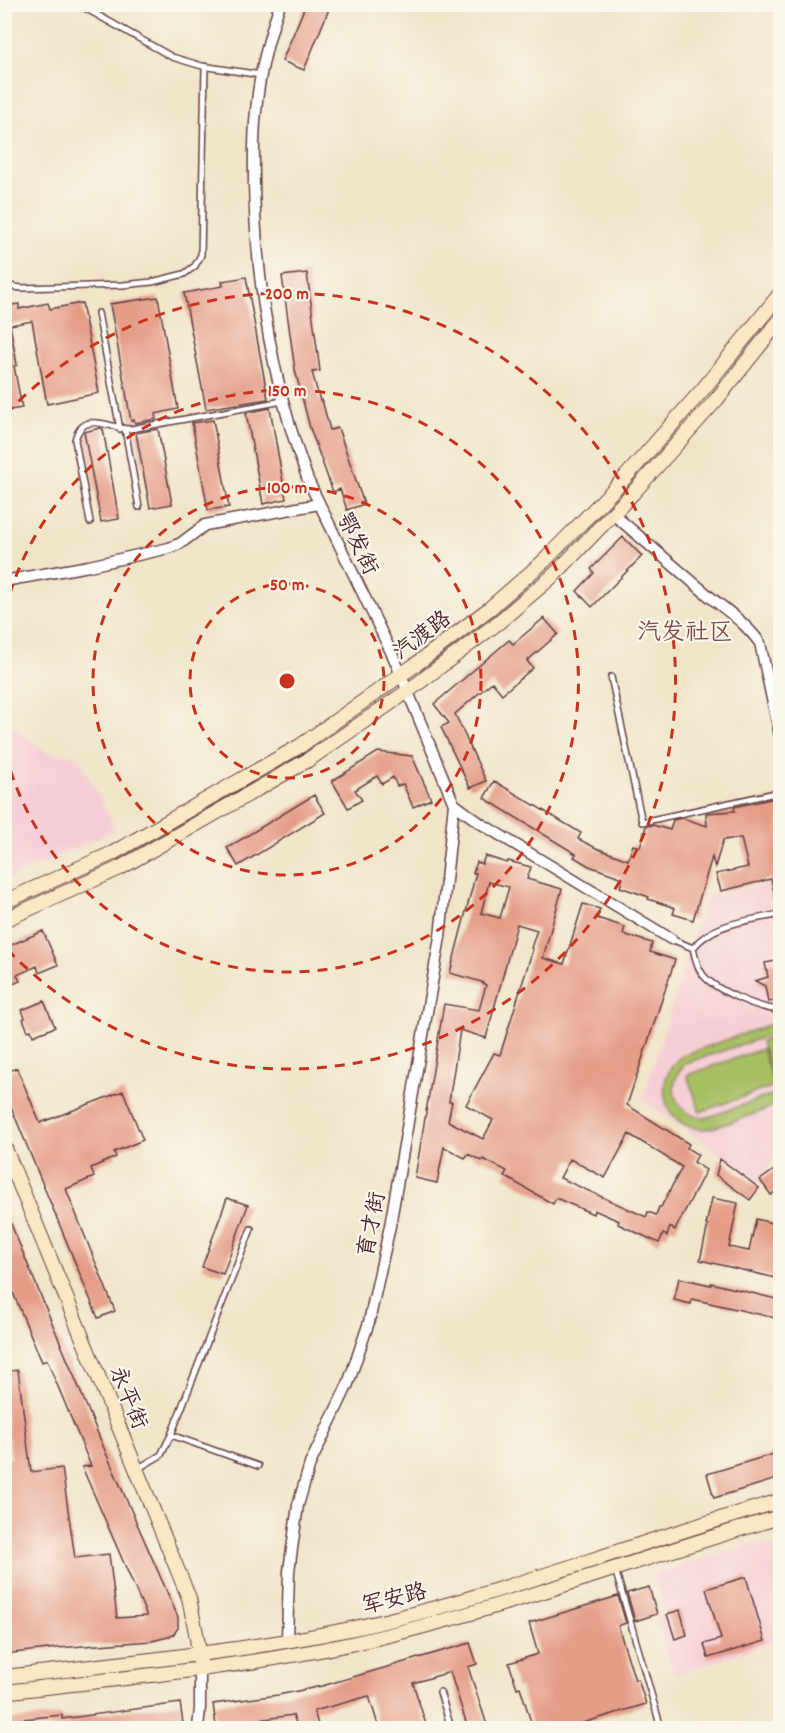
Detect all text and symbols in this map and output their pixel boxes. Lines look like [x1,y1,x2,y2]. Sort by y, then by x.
text: 200 m [265,283,309,308]
text: 150 m [268,380,306,405]
text: 100 m [267,477,307,502]
street label: 鄂发街 [327,508,384,581]
text: 50 m [270,574,304,599]
street label: 汽渡路 [387,605,459,669]
district label: 汽发社区 [637,617,733,651]
centre of rings [277,671,297,691]
street label: 育才街 [352,1189,395,1260]
street label: 永平街 [100,1362,153,1435]
street label: 军安路 [359,1577,431,1623]

